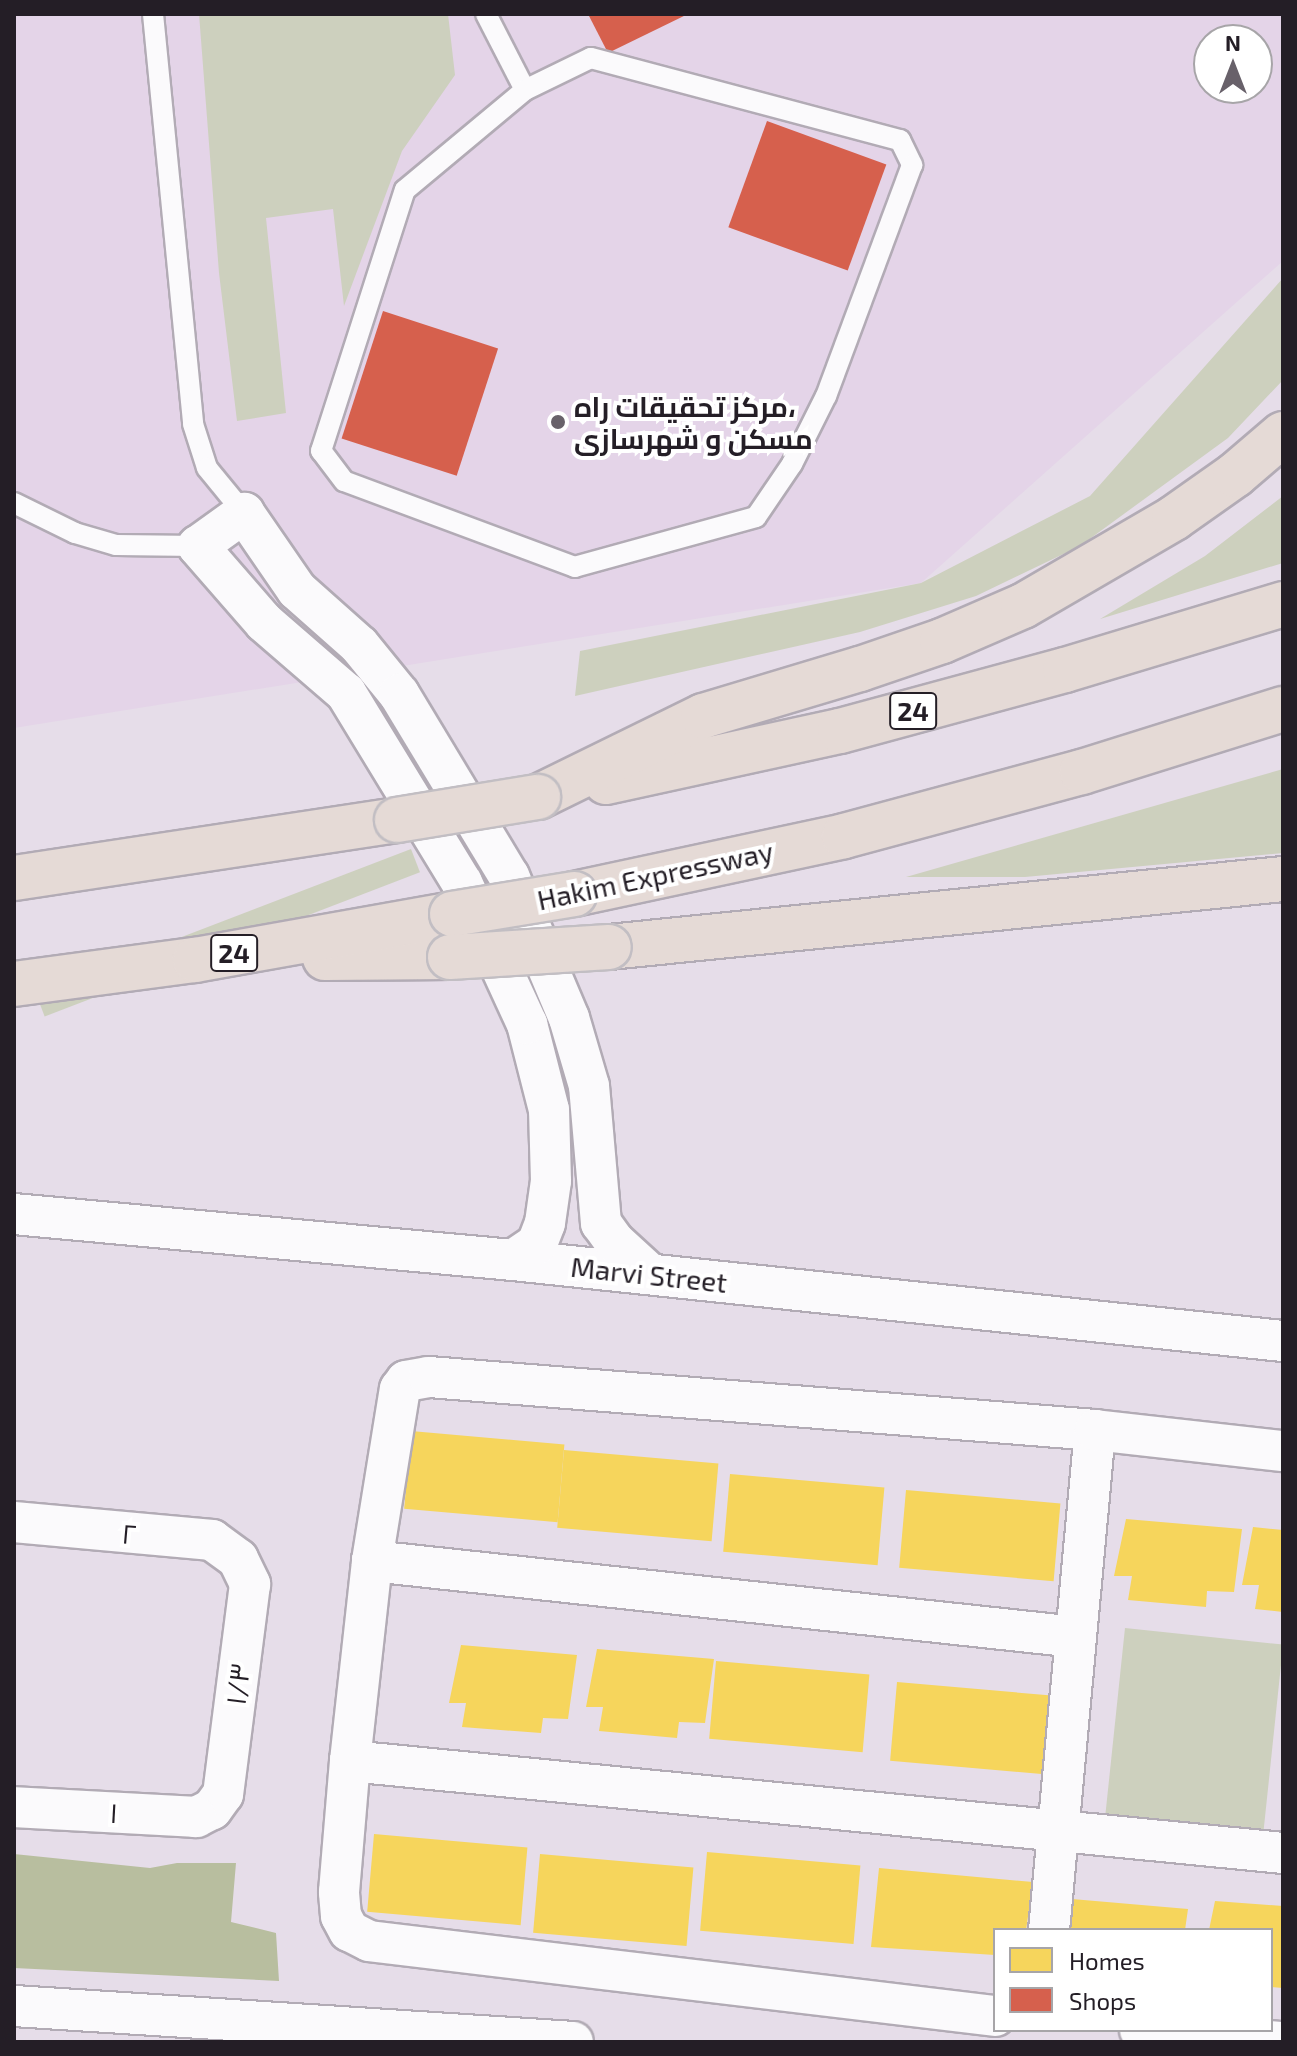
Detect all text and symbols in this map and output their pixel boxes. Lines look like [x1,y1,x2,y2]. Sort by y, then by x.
north arrow [1193,24,1273,104]
text: N [1225,29,1241,55]
place label: مرکز تحقیقات راه، مسکن و شهرسازی [574,389,813,455]
marker: مرکز تحقیقات راه، مسکن و شهرسازی [549,413,567,431]
road number: 24 [889,689,937,733]
street label: Hakim Expressway [534,834,776,916]
road number: 24 [210,931,258,975]
street label: Marvi Street [569,1249,729,1299]
street label: ۲ [120,1516,138,1550]
street label: ۱/۳ [218,1661,256,1707]
street label: ۱ [109,1795,119,1829]
legend [993,1928,1273,2032]
text: Homes [1069,1946,1145,1975]
text: Shops [1069,1986,1136,2015]

